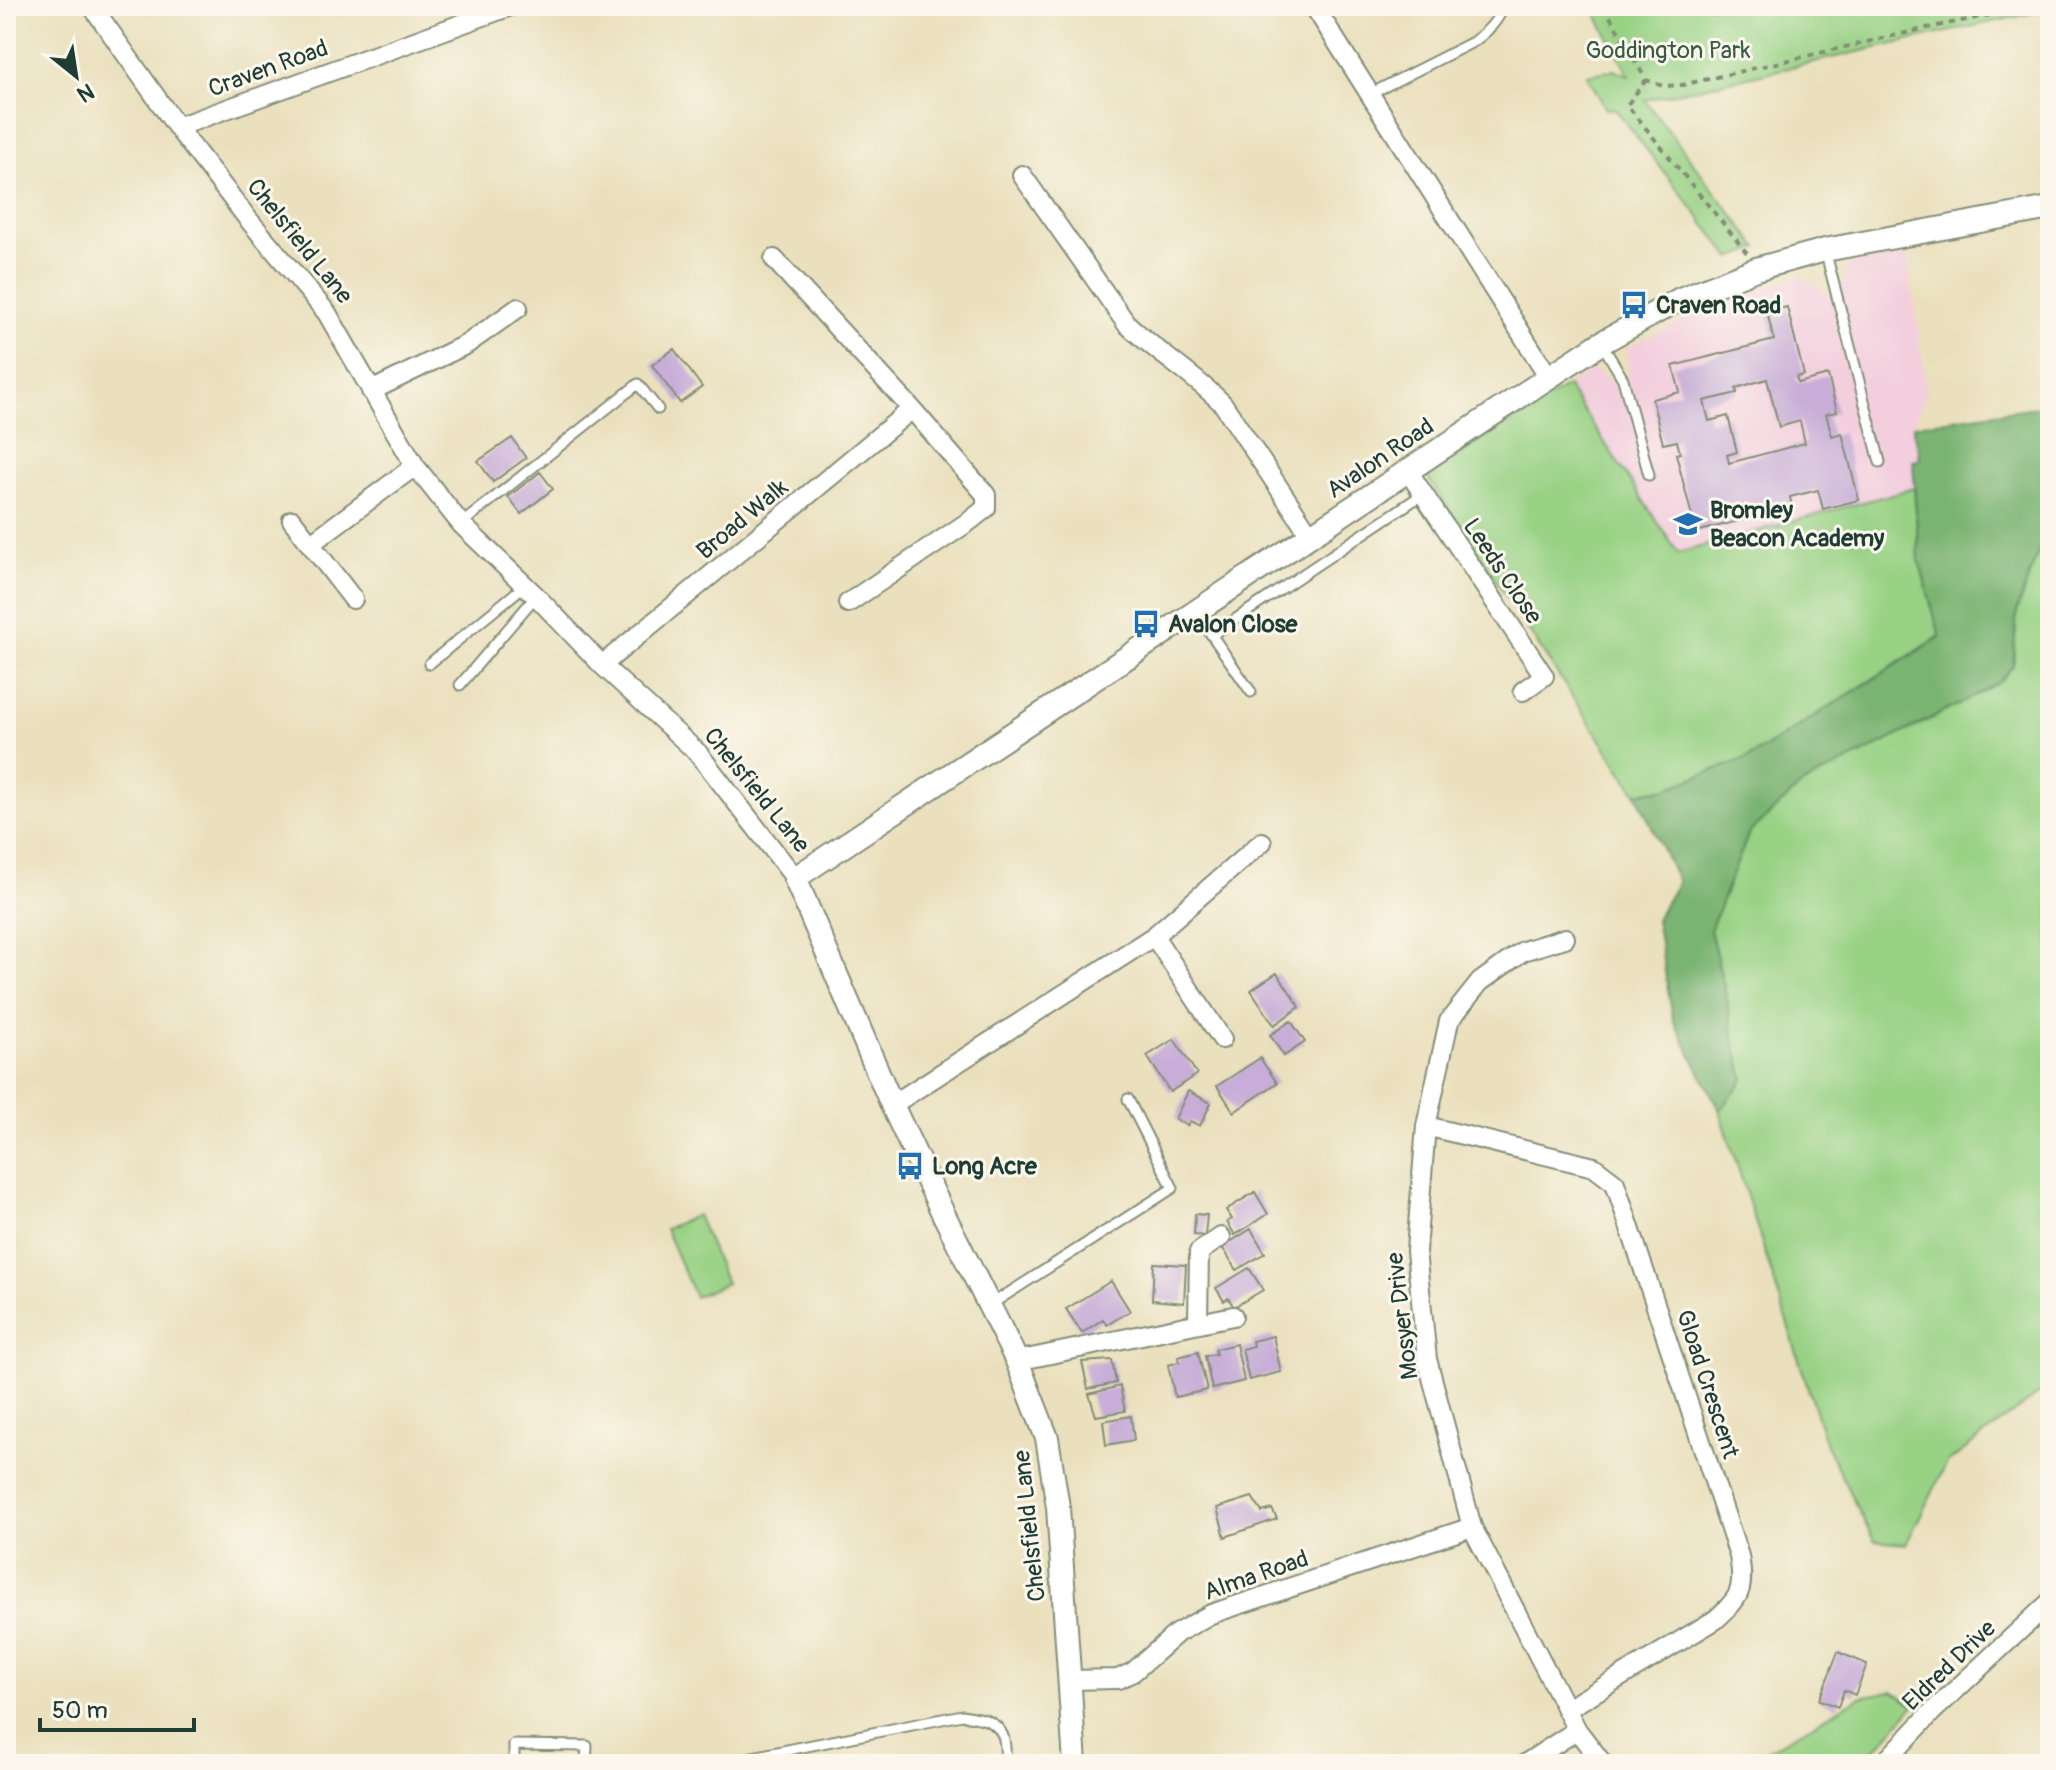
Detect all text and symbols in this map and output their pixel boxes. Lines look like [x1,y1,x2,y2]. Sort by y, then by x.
street label: Craven Road [204,33,332,104]
north arrow [36,36,116,116]
park label: Goddington Park [1585,36,1751,65]
text: N [72,77,99,108]
street label: Chelsfield Lane [240,173,359,310]
bus stop icon: Craven Road [1619,290,1649,320]
place label: Craven Road [1656,291,1781,320]
street label: Avalon Road [1321,412,1439,505]
street label: Broad Walk [691,473,794,566]
place label: Bromley Beacon Academy [1710,496,1885,553]
school or university icon: Bromley Beacon Academy [1673,509,1703,539]
street label: Leeds Close [1457,513,1548,630]
bus stop icon: Avalon Close [1131,609,1161,639]
place label: Avalon Close [1168,610,1298,639]
street label: Chelsfield Lane [697,722,816,859]
bus stop icon: Long Acre [895,1151,925,1181]
place label: Long Acre [932,1152,1038,1181]
street label: Mosyer Drive [1380,1251,1425,1381]
street label: Gload Crescent [1670,1306,1745,1462]
street label: Chelsfield Lane [1007,1449,1052,1603]
street label: Alma Road [1200,1544,1312,1607]
street label: Eldred Drive [1897,1614,2002,1717]
scale bar [40,1682,194,1732]
text: 50 m [52,1696,108,1725]

